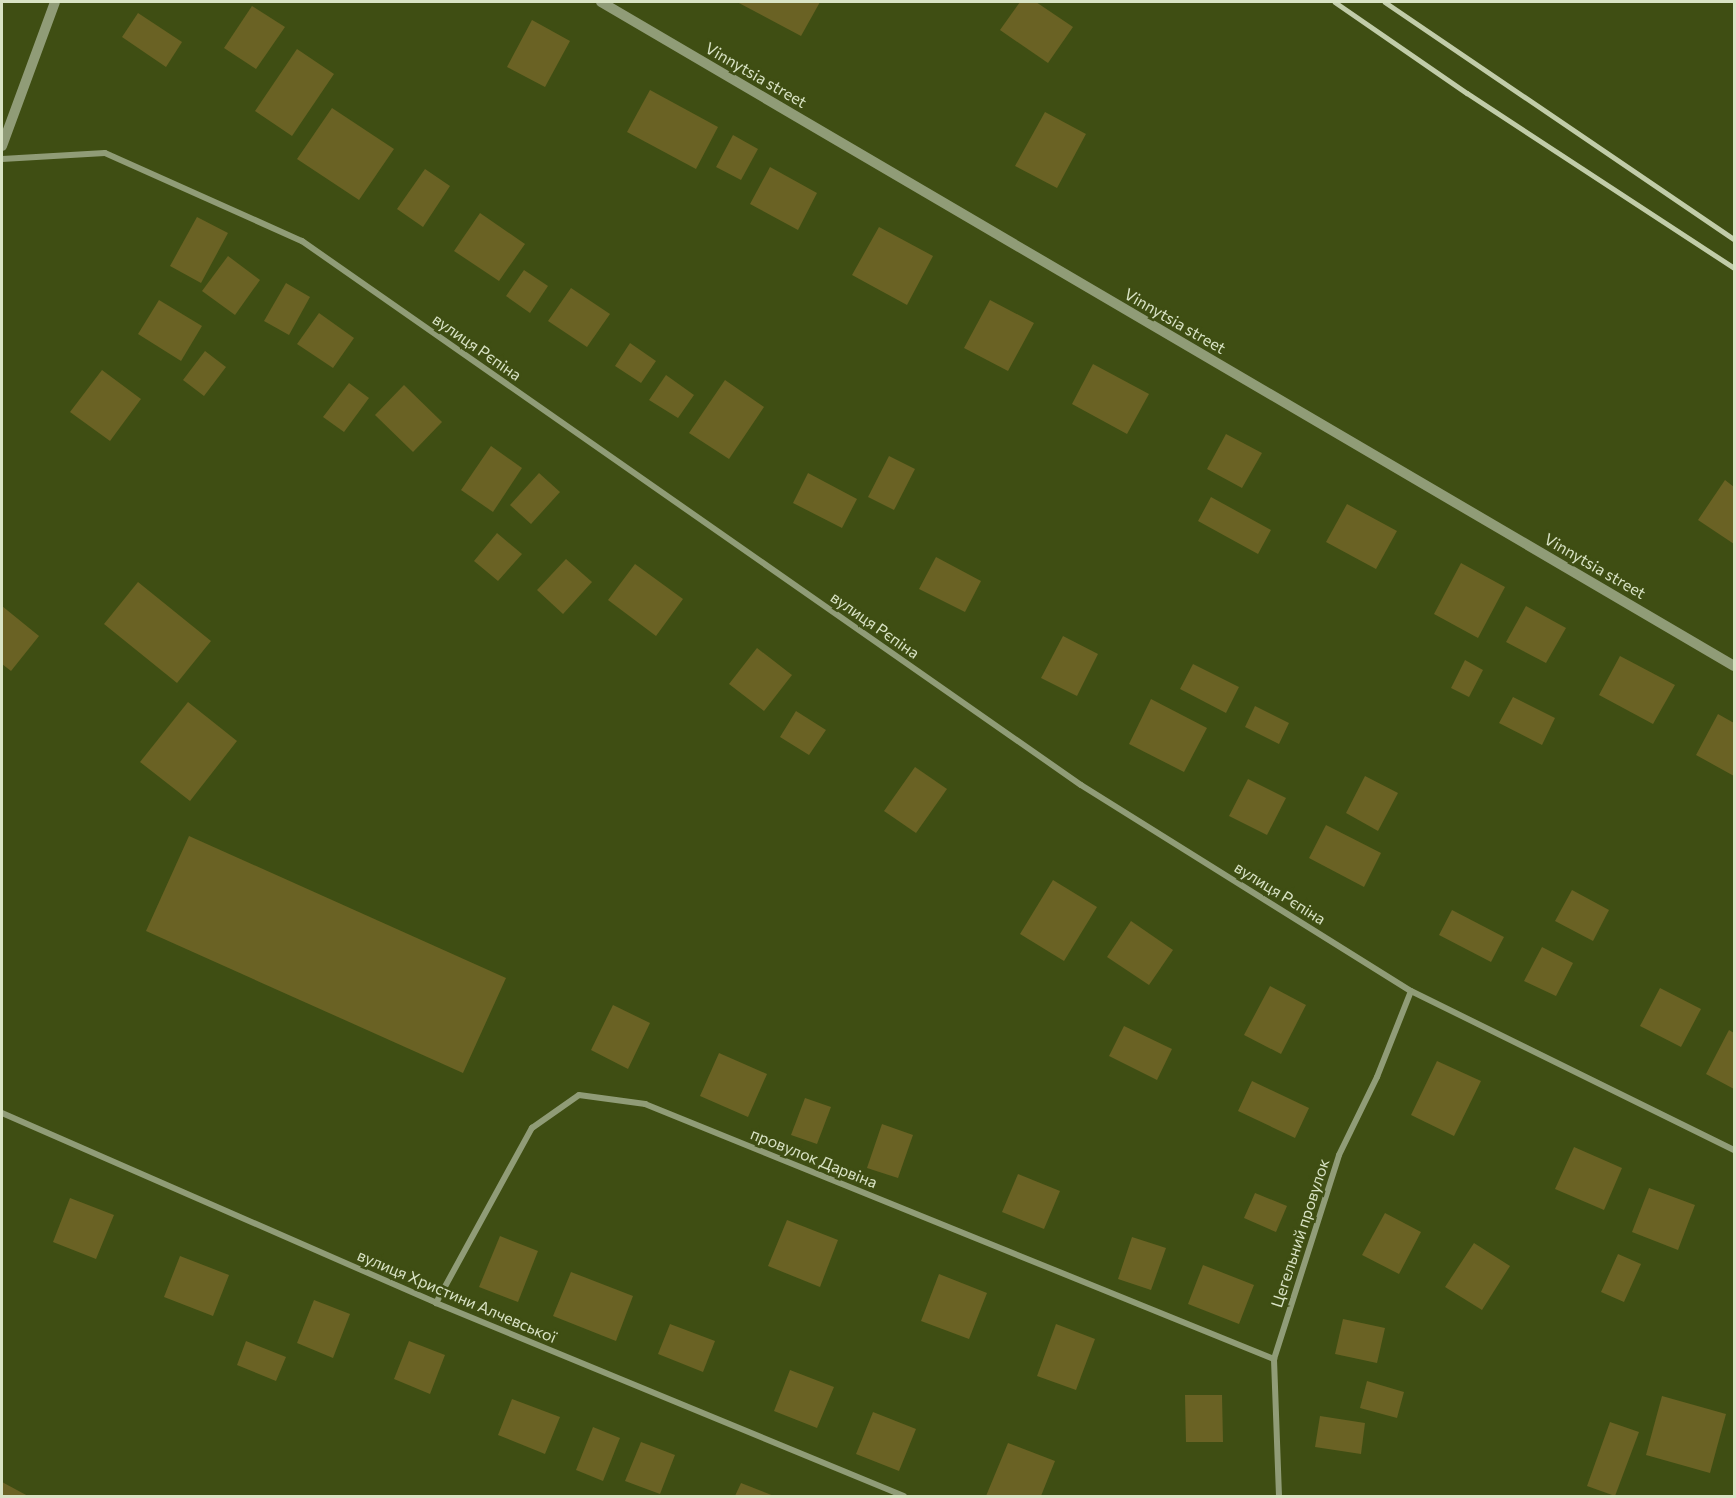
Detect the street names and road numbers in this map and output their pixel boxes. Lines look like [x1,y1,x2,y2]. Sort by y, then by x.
street label: Vinnytsia street [702,38,810,112]
street label: Vinnytsia street [1121,284,1229,358]
street label: вулиця Рєпіна [429,309,525,385]
street label: Vinnytsia street [1541,529,1649,603]
street label: вулиця Рєпіна [827,587,923,663]
street label: вулиця Рєпіна [1231,857,1329,929]
street label: провулок Дарвіна [748,1124,880,1192]
street label: Цегельний провулок [1267,1156,1333,1310]
street label: вулиця Христини Алчевської [355,1245,559,1347]

